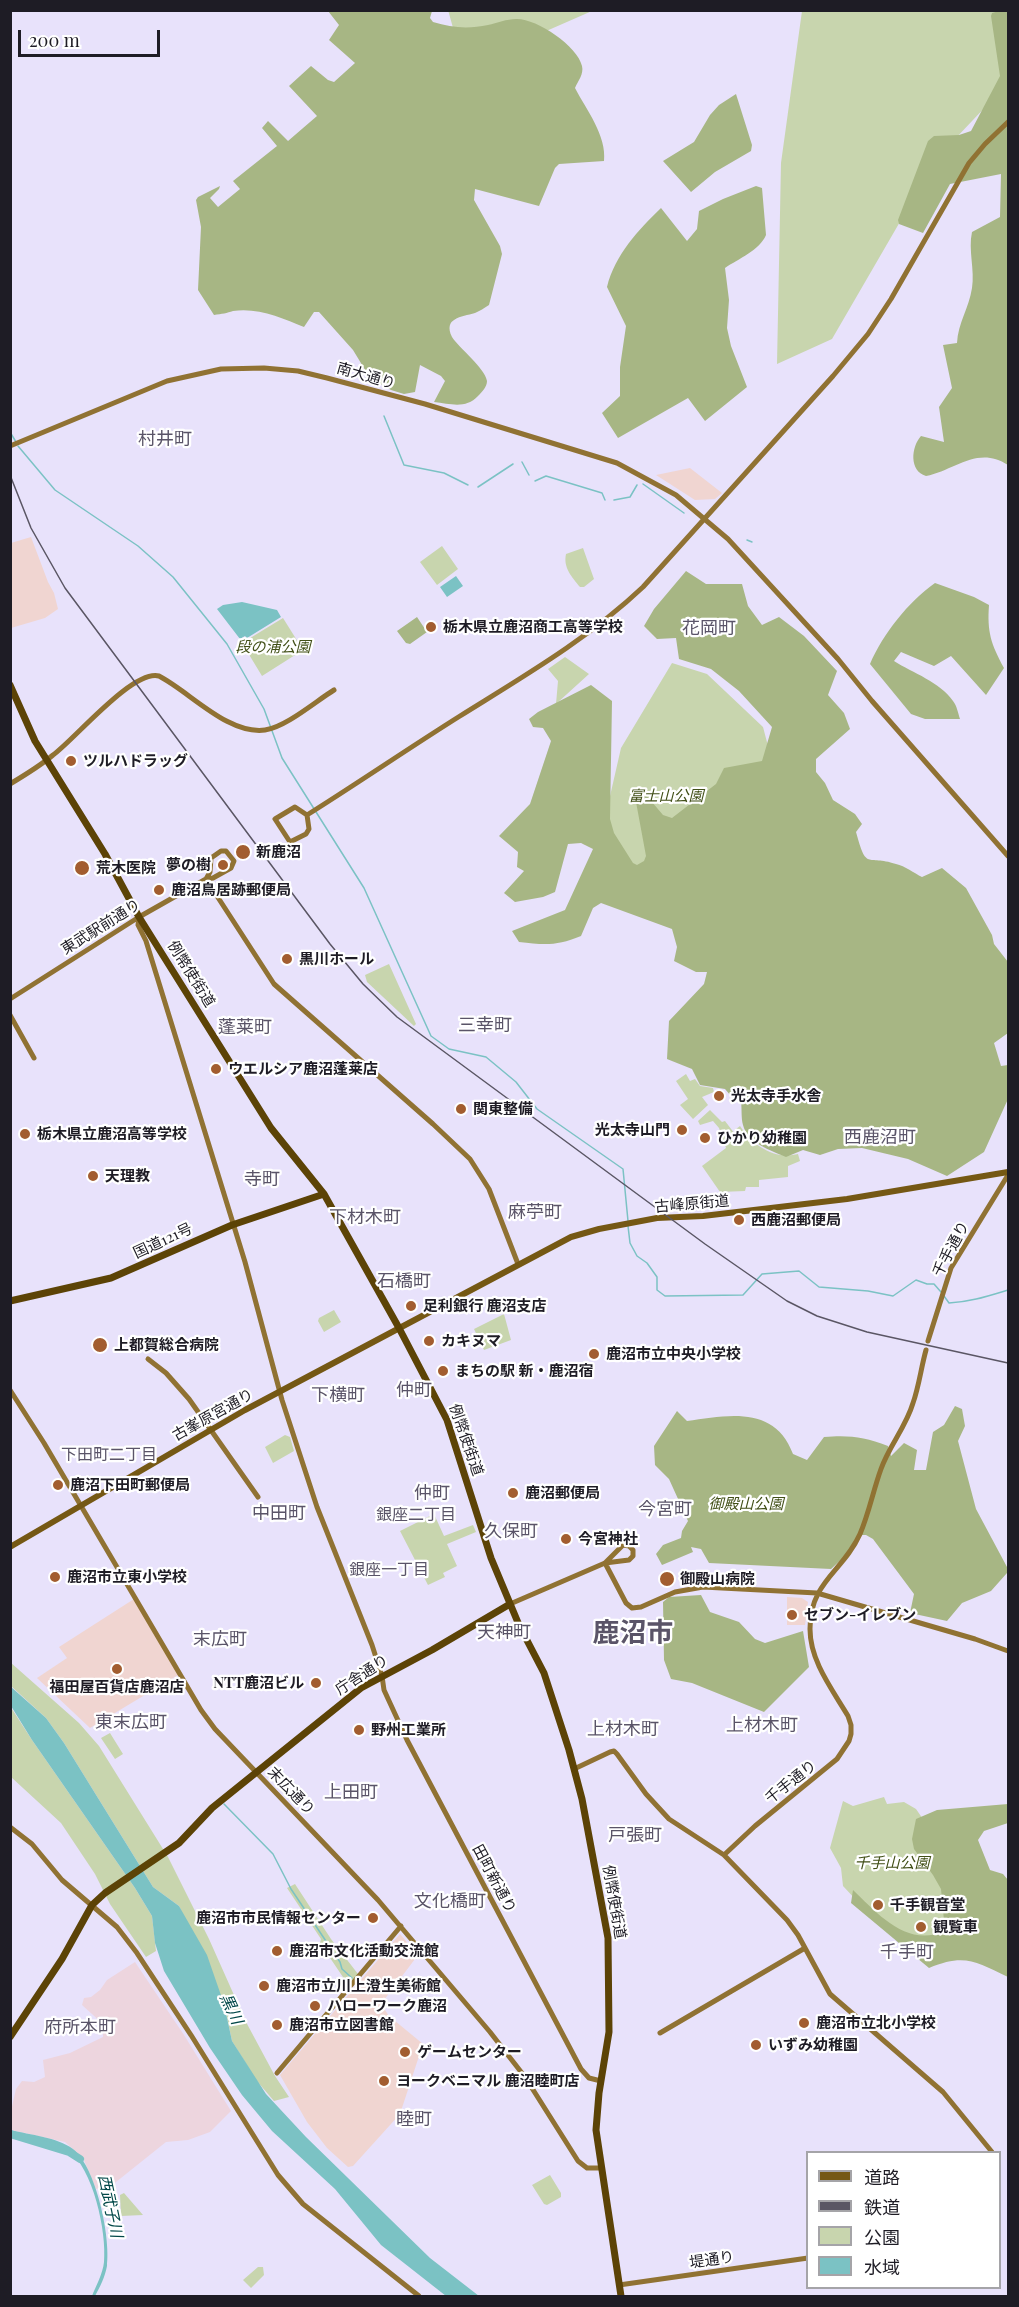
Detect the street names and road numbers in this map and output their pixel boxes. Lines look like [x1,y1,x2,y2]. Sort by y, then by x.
street label: 南大通り [335,359,397,393]
street label: 東武駅前通り [58,896,144,958]
street label: 例幣使街道 [163,937,219,1011]
street label: 古峰原街道 [654,1192,730,1216]
street label: 千手通り [929,1218,973,1280]
street label: 国道121号 [131,1219,195,1263]
street label: 古峯原宮通り [169,1385,257,1445]
street label: 例幣使街道 [445,1402,487,1478]
street label: 庁舎通り [332,1651,392,1699]
street label: 千手通り [762,1756,820,1808]
street label: 末広通り [264,1763,318,1819]
street label: 田町新通り [468,1842,520,1916]
street label: 例幣使街道 [599,1864,629,1940]
street label: 堤通り [688,2248,736,2272]

